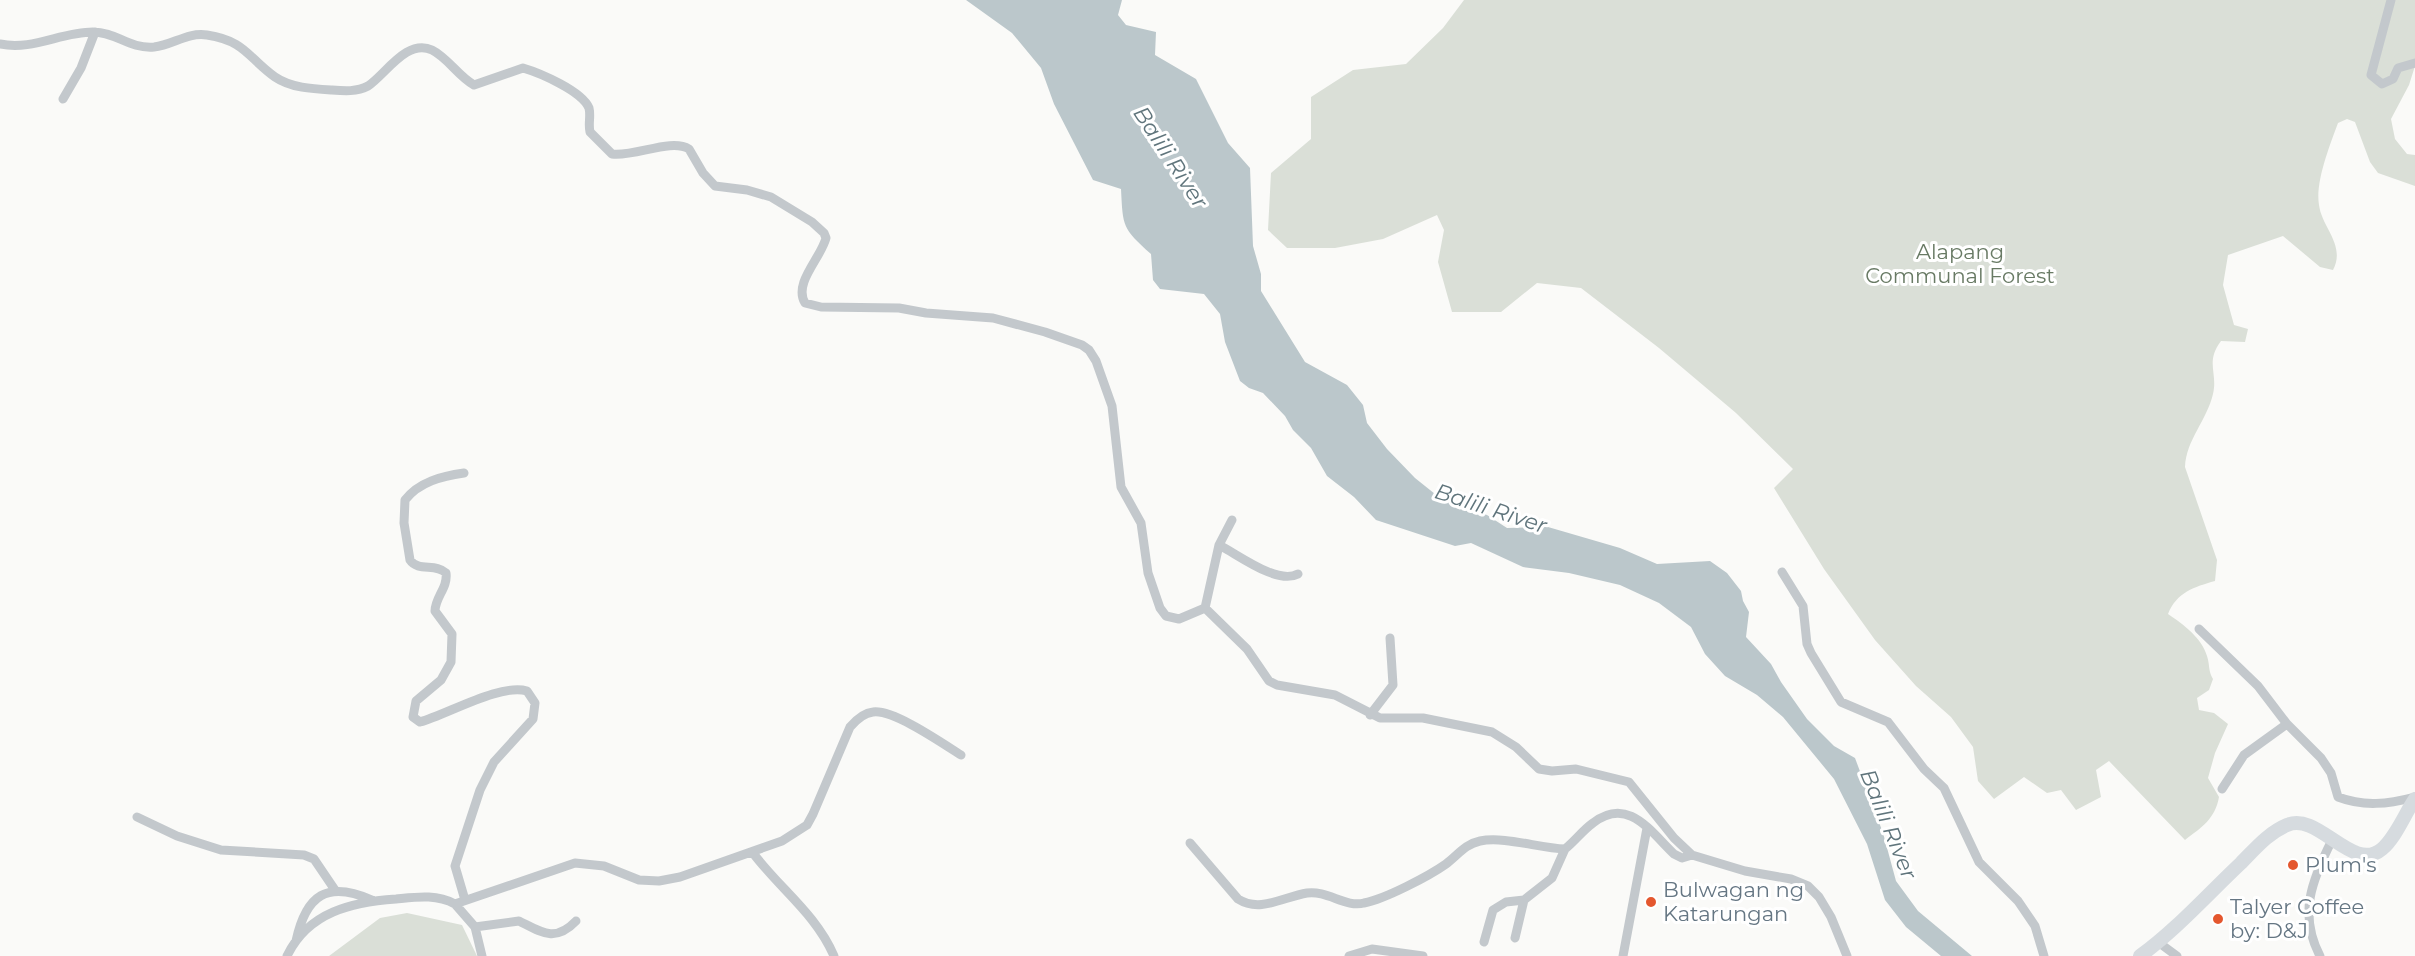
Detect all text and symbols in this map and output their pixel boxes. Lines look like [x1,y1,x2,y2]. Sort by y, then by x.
water label: Balili River [1128,101,1214,214]
park label: Alapang Communal Forest [1865,239,2055,288]
water label: Balili River [1431,478,1552,540]
water label: Balili River [1854,765,1923,884]
place label: Plum's [2305,852,2377,877]
marker: Plum's [2286,858,2300,872]
place label: Bulwagan ng Katarungan [1663,877,1804,926]
place label: Talyer Coffee by: D&J [2230,894,2364,943]
marker: Bulwagan ng Katarungan [1644,895,1658,909]
marker: Talyer Coffee by: D&J [2211,912,2225,926]

